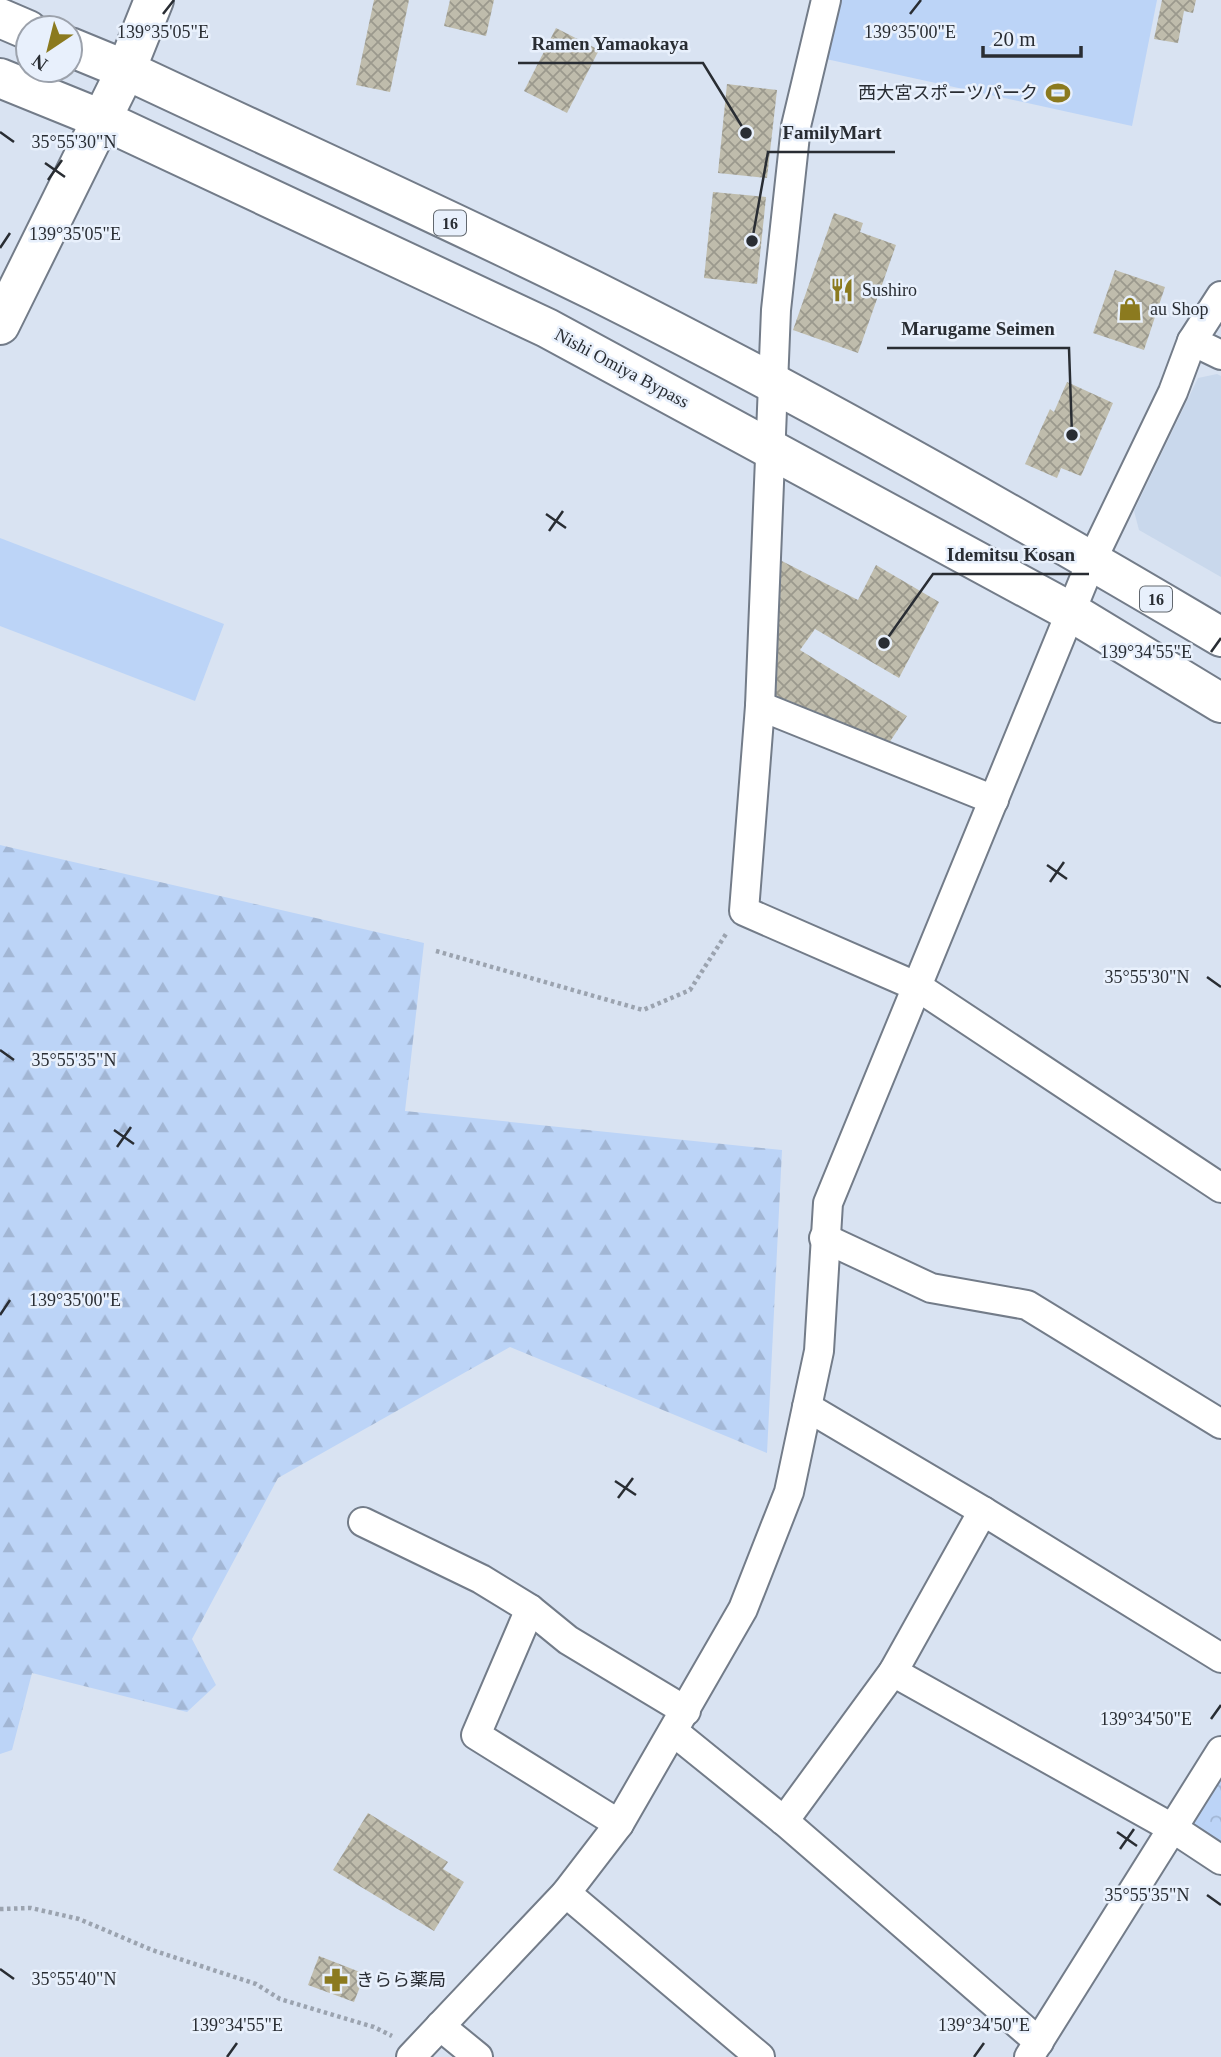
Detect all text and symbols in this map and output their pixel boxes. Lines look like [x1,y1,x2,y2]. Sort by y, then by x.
north arrow [14,14,84,84]
scale bar [983,14,1081,58]
text: 139°35'05"E [117,22,209,42]
text: 139°35'00"E [864,22,956,42]
callout: Ramen Yamaokaya [518,23,703,63]
text: 20 m [993,27,1036,51]
text: Ramen Yamaokaya [531,33,689,54]
text: N [28,50,51,75]
sports icon: 西大宮スポーツパーク [1044,79,1072,107]
place label: 西大宮スポーツパーク [858,83,1038,103]
callout: FamilyMart [768,112,895,152]
text: FamilyMart [782,122,882,143]
text: 35°55'30"N [32,132,116,152]
road number: 16 [434,210,466,236]
text: 139°35'05"E [29,224,121,244]
restaurant icon: Sushiro [828,276,856,304]
place label: Sushiro [862,280,917,300]
shop icon: au Shop [1116,295,1144,323]
place label: au Shop [1150,299,1209,319]
callout: Marugame Seimen [887,308,1069,348]
text: Marugame Seimen [901,318,1055,339]
street label: Nishi Omiya Bypass [552,324,692,412]
callout: Idemitsu Kosan [933,534,1089,574]
text: Idemitsu Kosan [947,544,1076,565]
road number: 16 [1140,586,1172,612]
text: 139°34'55"E [1100,642,1192,662]
text: 35°55'30"N [1105,967,1189,987]
text: 35°55'35"N [32,1050,116,1070]
text: 139°35'00"E [29,1290,121,1310]
text: 139°34'50"E [1100,1709,1192,1729]
text: 35°55'35"N [1105,1885,1189,1905]
pharmacy icon: きらら薬局 [322,1966,350,1994]
text: 35°55'40"N [32,1969,116,1989]
place label: きらら薬局 [356,1970,446,1990]
text: 139°34'55"E [191,2015,283,2035]
text: 139°34'50"E [938,2015,1030,2035]

